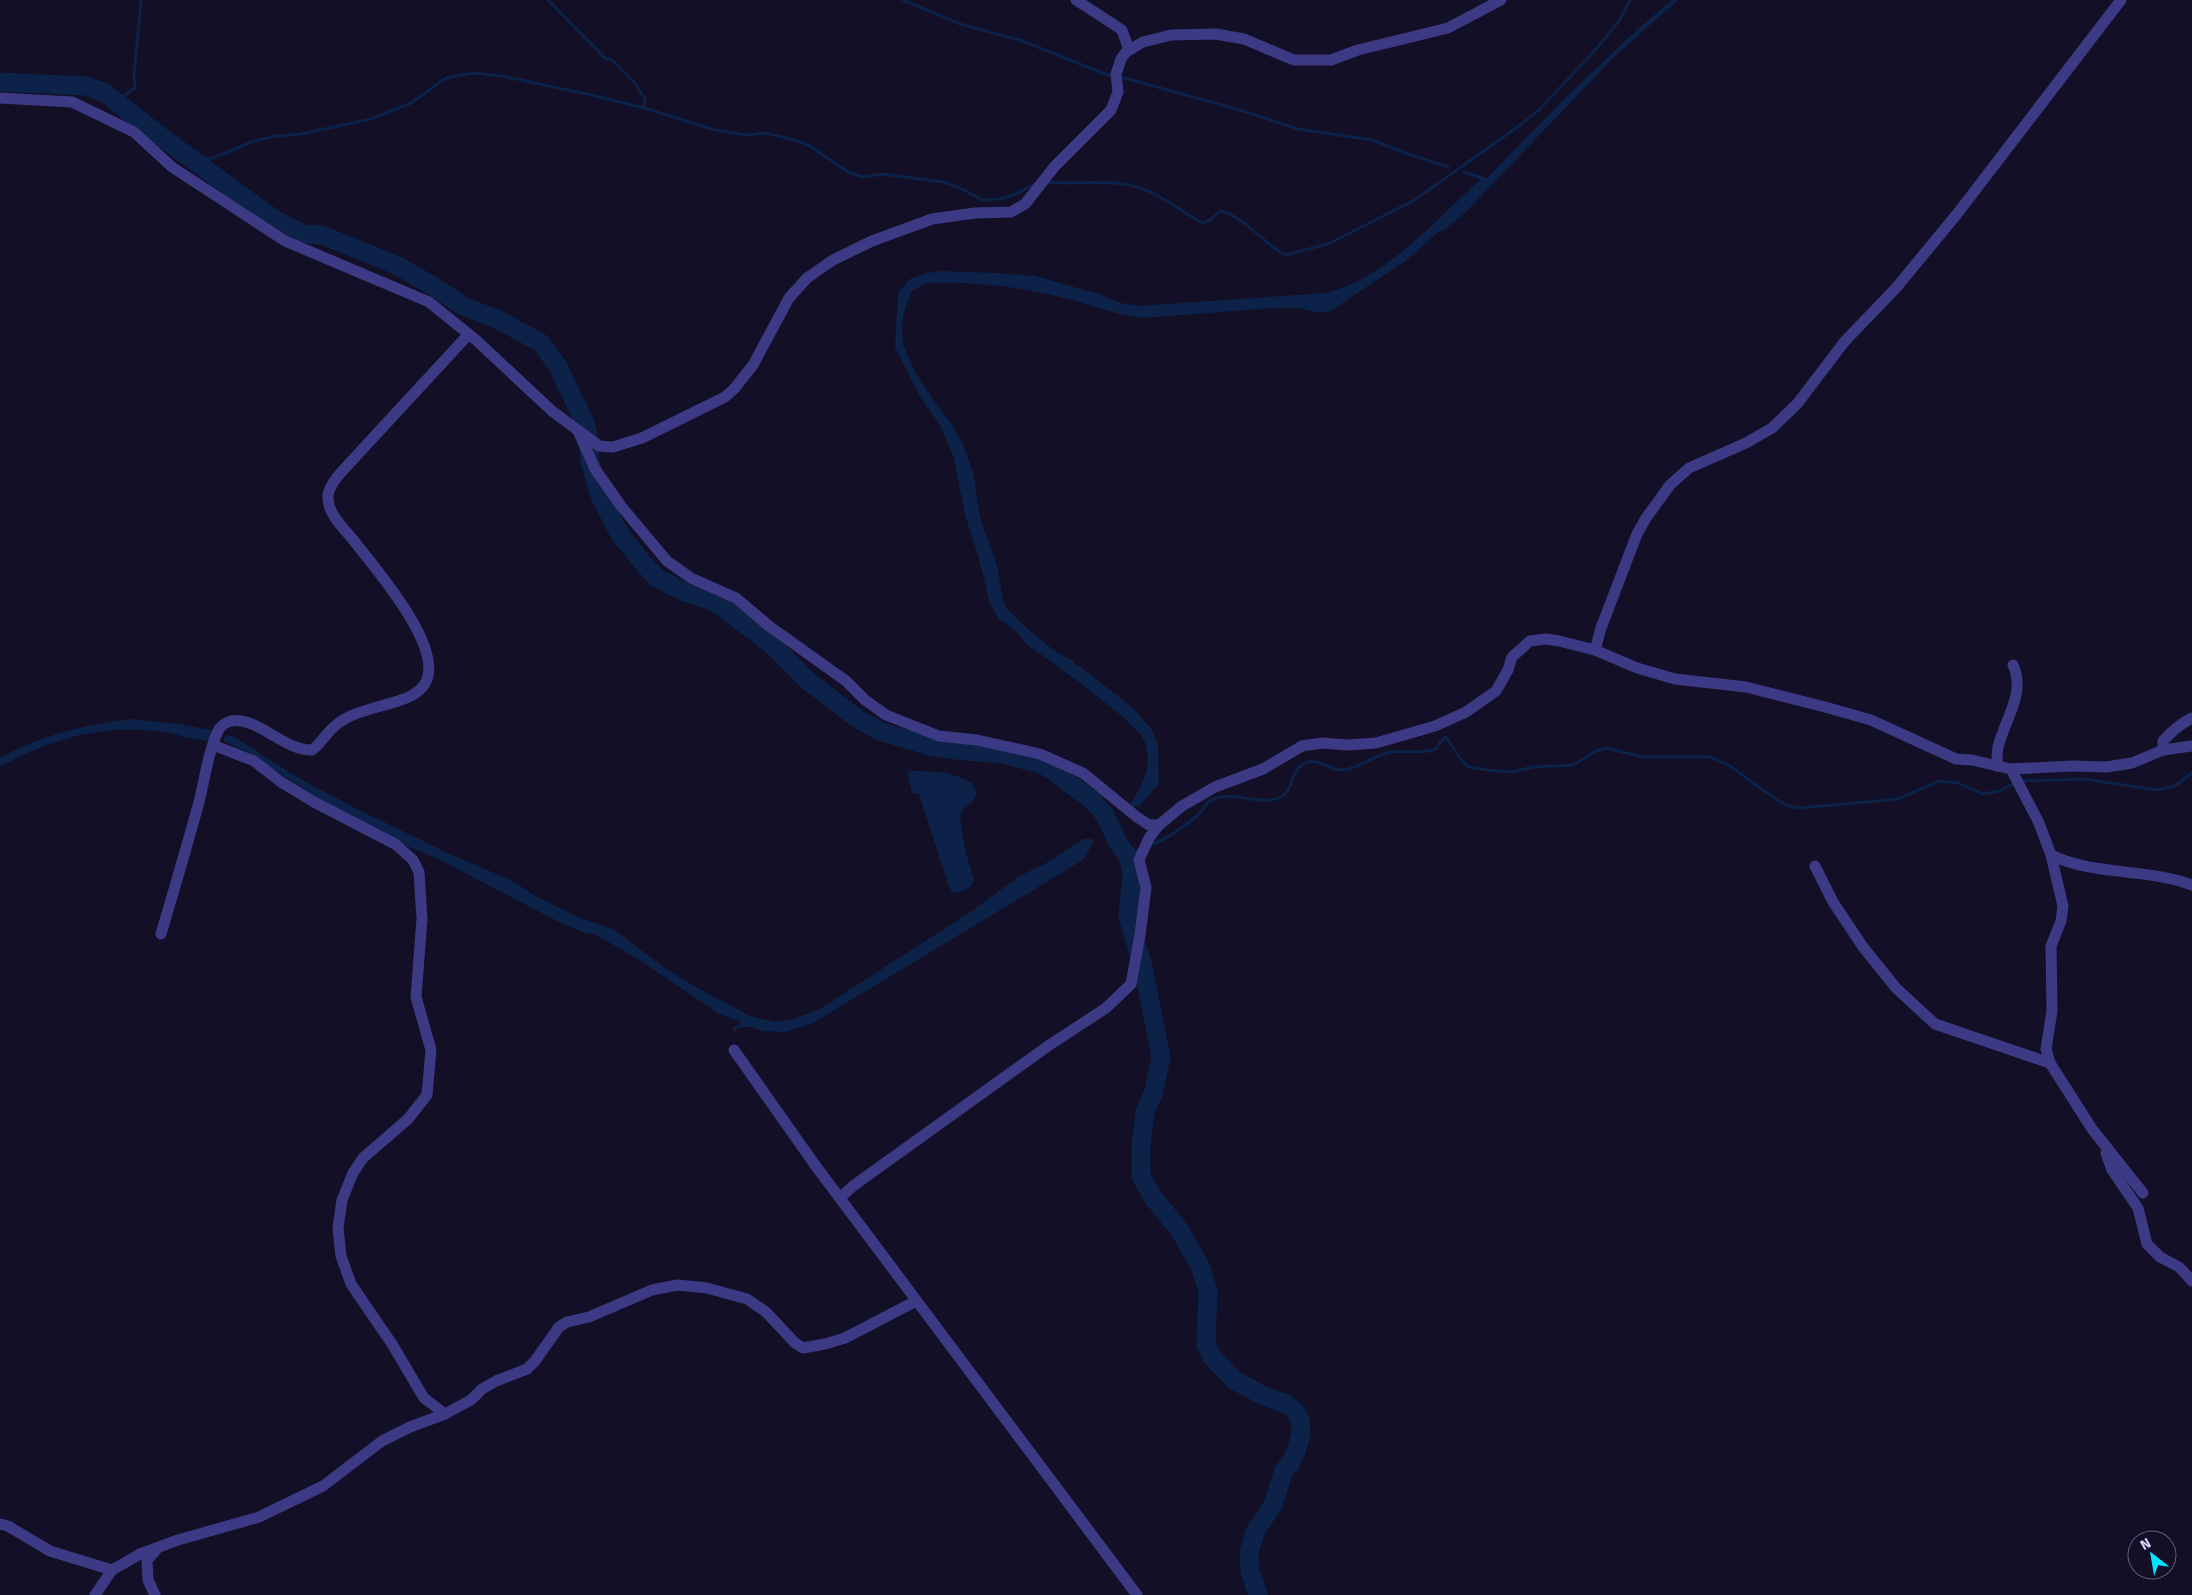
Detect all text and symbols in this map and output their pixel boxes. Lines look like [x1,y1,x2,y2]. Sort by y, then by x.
north arrow [2127,1530,2177,1580]
text: N [2137,1535,2154,1554]

